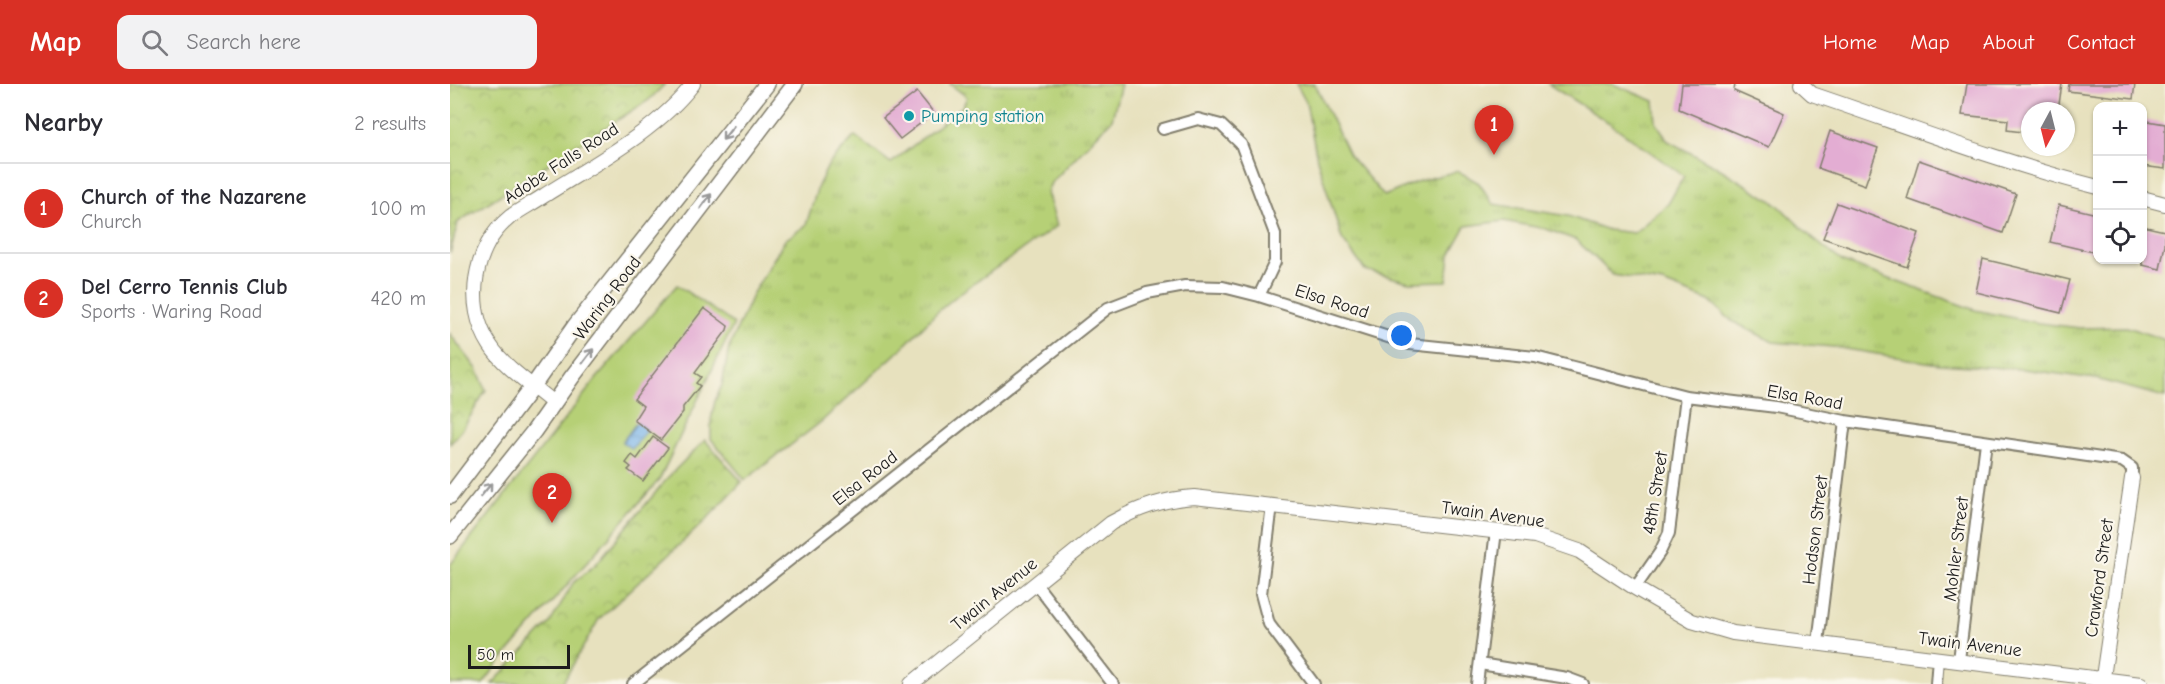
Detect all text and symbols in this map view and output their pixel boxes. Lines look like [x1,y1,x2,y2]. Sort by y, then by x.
search box [117,15,537,69]
text: Map [30,26,81,58]
icon: search [138,26,171,59]
text: Search here [186,29,301,55]
text: Home [1823,30,1877,54]
text: Map [1910,30,1950,54]
text: About [1983,30,2034,54]
text: Contact [2067,30,2135,54]
north arrow [2021,102,2075,156]
map controls [2093,102,2147,264]
button: + [2093,102,2147,156]
place label: Pumping station [921,106,1044,127]
pin: 1 [1474,106,1514,155]
text: Nearby [24,108,103,138]
marker: Pumping station [902,109,916,123]
text: 2 results [354,112,426,135]
street label: Adobe Falls Road [500,118,623,208]
one-way arrow [722,124,735,140]
button: − [2093,156,2147,210]
text: Church of the Nazarene [81,184,306,210]
one-way arrow [700,193,713,209]
text: 1 [40,197,47,220]
text: 100 m [371,197,426,220]
text: Church [81,210,142,233]
button: locate [2093,210,2147,264]
street label: Waring Road [569,252,646,344]
text: Del Cerro Tennis Club [81,274,288,300]
street label: Elsa Road [1292,280,1371,323]
text: 2 [39,287,48,310]
text: 420 m [370,287,426,310]
text: Sports · Waring Road [81,300,262,323]
your location [1387,321,1416,350]
one-way arrow [581,348,594,364]
street label: Elsa Road [1765,381,1844,414]
street label: Elsa Road [829,447,902,510]
street label: 48th Street [1639,449,1673,536]
street label: Hodson Street [1798,473,1833,586]
pin: 2 [532,474,572,523]
one-way arrow [480,483,493,499]
street label: Mohler Street [1940,495,1973,603]
street label: Twain Avenue [1440,497,1546,532]
street label: Crawford Street [2081,517,2118,639]
street label: Twain Avenue [947,554,1041,635]
street label: Twain Avenue [1917,628,2023,661]
scale bar [468,642,570,670]
text: 50 m [477,646,514,664]

